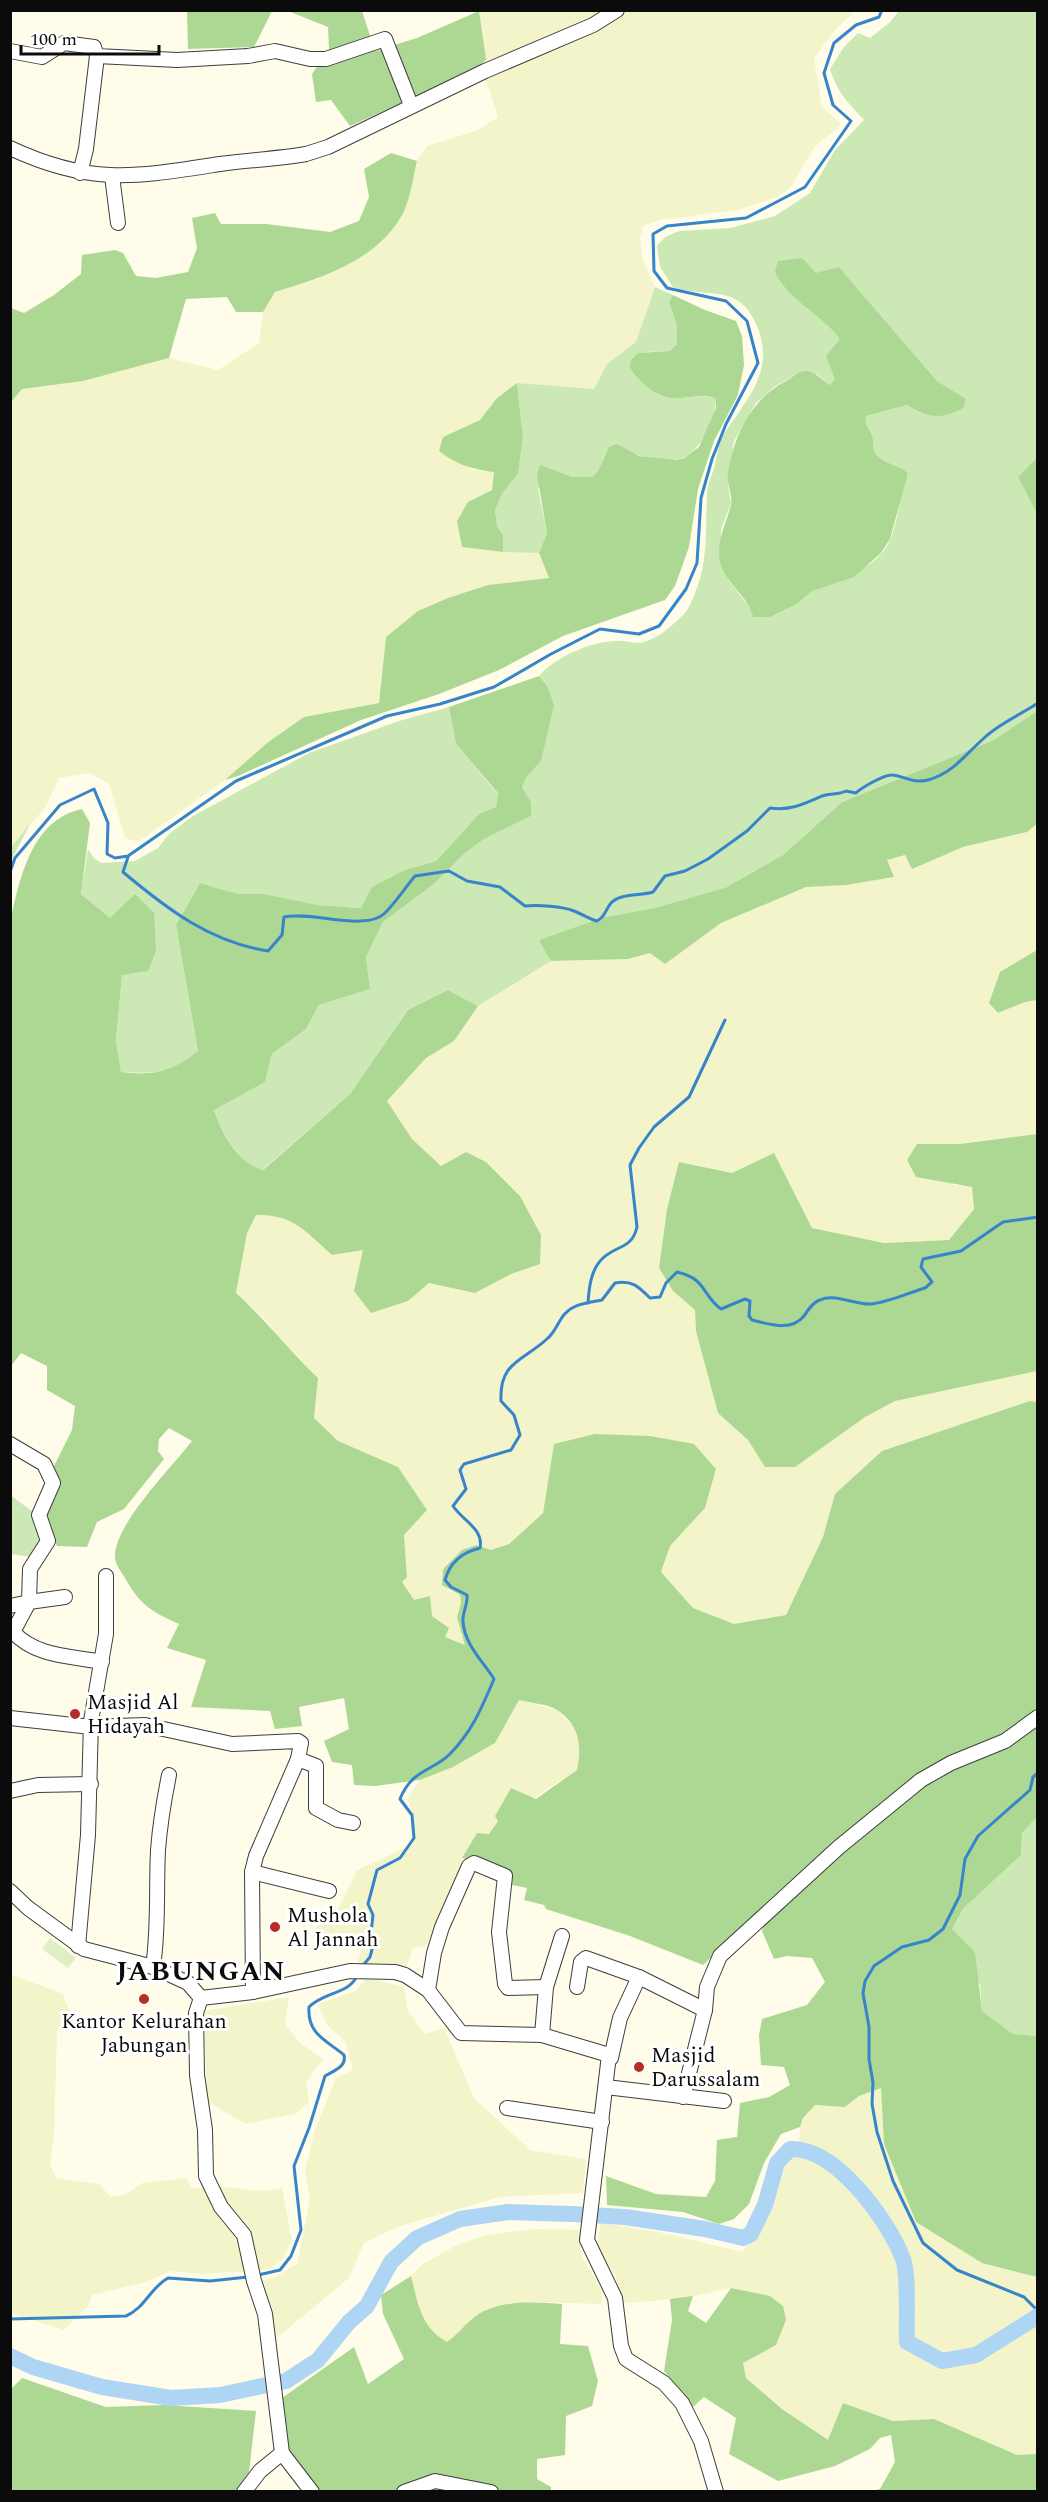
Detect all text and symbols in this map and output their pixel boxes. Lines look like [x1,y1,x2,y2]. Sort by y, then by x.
scale bar [21,18,159,56]
text: 100 m [30,26,77,53]
place label: Masjid Al Hidayah [87,1687,178,1743]
marker: Masjid Al Hidayah [68,1707,82,1721]
place label: Mushola Al Jannah [287,1900,379,1956]
marker: Mushola Al Jannah [268,1920,282,1934]
district label: JABUNGAN [116,1951,286,1993]
marker: Kantor Kelurahan Jabungan [137,1992,151,2006]
place label: Kantor Kelurahan Jabungan [61,2006,227,2062]
place label: Masjid Darussalam [651,2040,760,2096]
marker: Masjid Darussalam [632,2060,646,2074]

